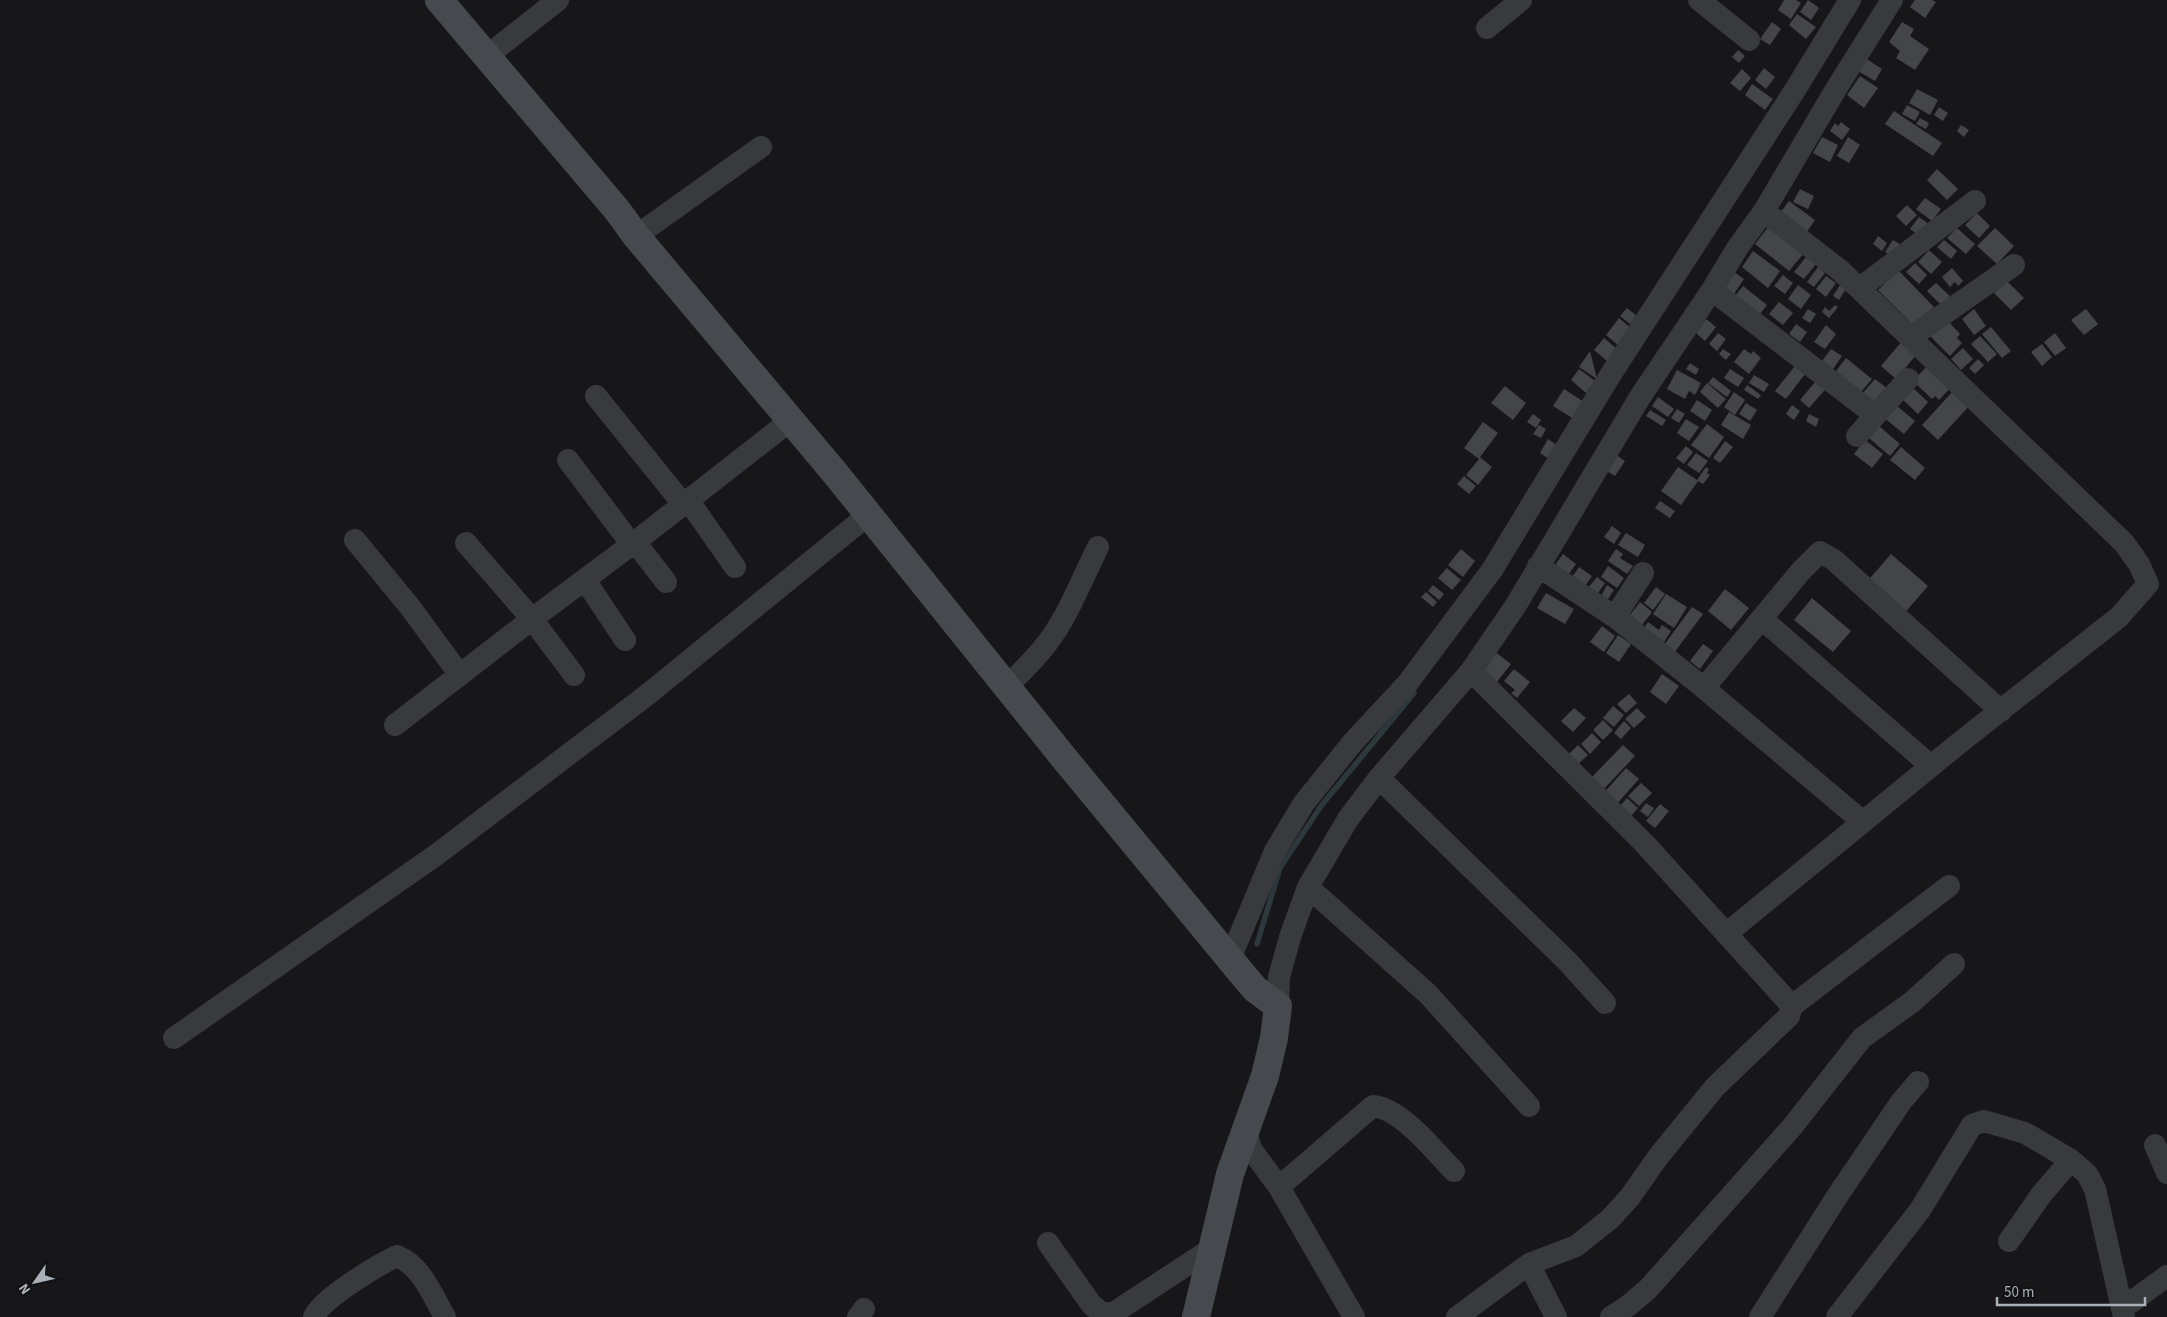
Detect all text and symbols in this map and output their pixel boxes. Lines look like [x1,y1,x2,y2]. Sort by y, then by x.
north arrow [10,1257,60,1307]
scale bar [1997,1274,2144,1306]
text: N [14,1279,36,1298]
text: 50 m [2004,1282,2034,1303]

